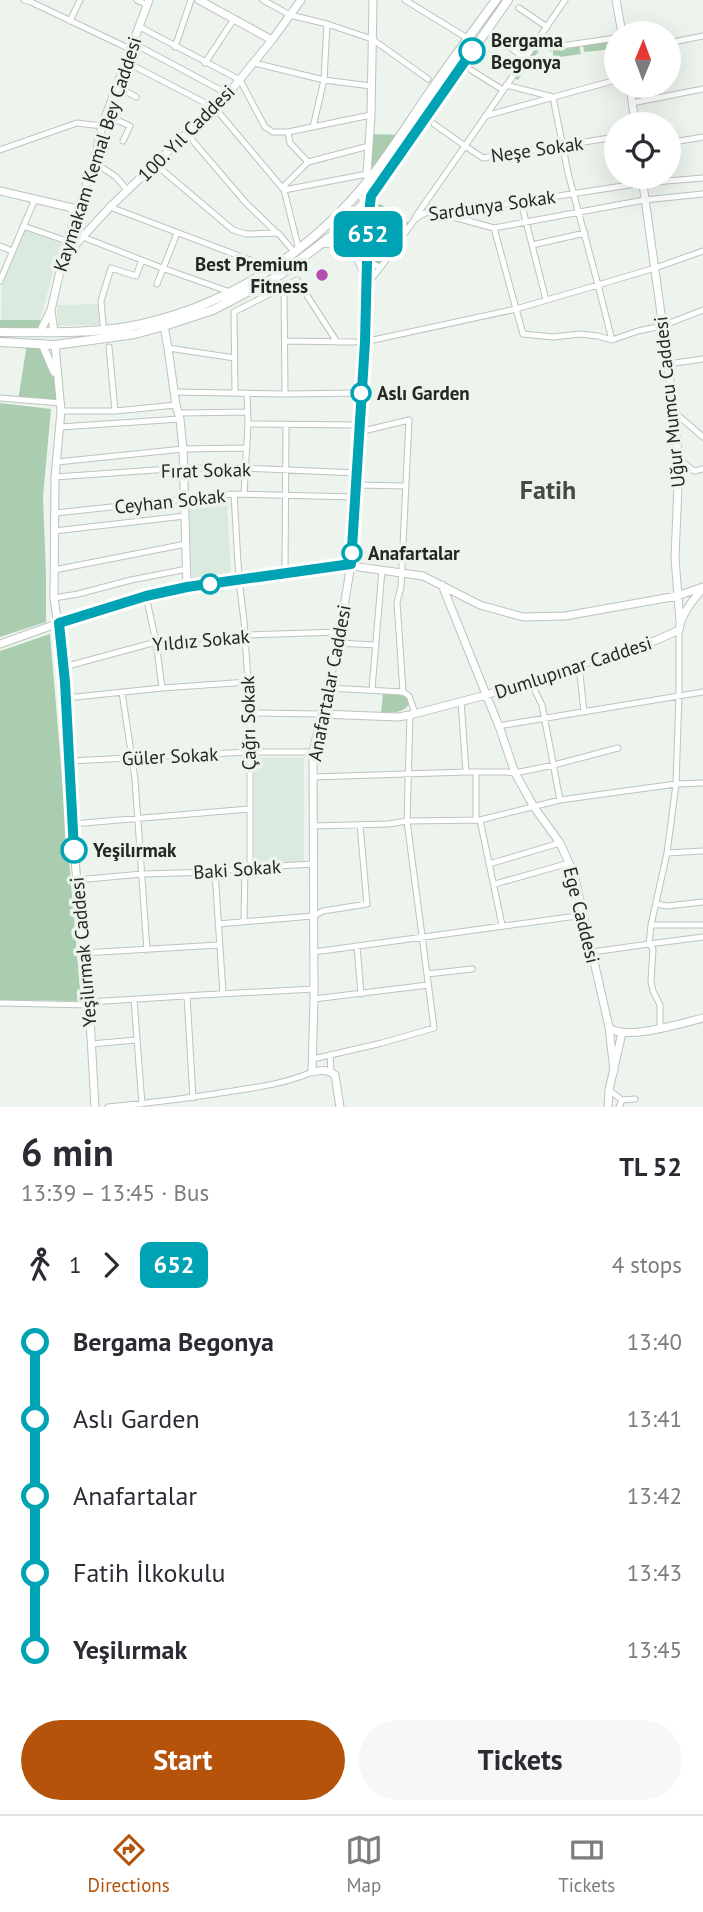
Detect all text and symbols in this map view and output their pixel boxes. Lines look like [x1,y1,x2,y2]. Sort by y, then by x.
north arrow [604,21,681,98]
map controls [604,21,681,189]
place label: Bergama Begonya [491,28,563,74]
street label: Kaymakam Kemal Bey Caddesi [48,33,146,275]
marker: Bergama Begonya [459,38,485,64]
street label: 100. Yıl Caddesi [132,79,240,187]
button: locate [604,112,681,189]
street label: Neşe Sokak [489,131,585,167]
street label: Sardunya Sokak [427,184,557,226]
line badge: 652 [328,211,408,257]
text: 652 [348,218,388,249]
place label: Best Premium Fitness [195,252,308,298]
marker: Best Premium Fitness [314,267,330,283]
street label: Uğur Mumcu Caddesi [648,315,690,489]
place label: Aslı Garden [377,381,470,405]
marker: Aslı Garden [351,383,371,403]
street label: Fırat Sokak [161,457,251,483]
district label: Fatih [520,473,576,506]
street label: Ceyhan Sokak [113,483,227,519]
place label: Anafartalar [368,541,460,565]
marker: Anafartalar [342,543,362,563]
unlabelled marker [200,574,220,594]
street label: Anafartalar Caddesi [302,603,356,763]
street label: Yıldız Sokak [151,624,251,656]
street label: Dumlupınar Caddesi [491,630,655,704]
street label: Çağrı Sokak [235,675,261,771]
street label: Güler Sokak [121,741,219,771]
marker: Yeşilırmak [61,837,87,863]
place label: Yeşilırmak [92,838,177,862]
street label: Baki Sokak [192,854,282,884]
street label: Ege Caddesi [558,864,606,966]
street label: Yeşilırmak Caddesi [64,876,102,1028]
text: 6 min [21,1127,114,1176]
text: TL 52 [619,1150,682,1183]
text: 13:39 – 13:45 · Bus [21,1178,209,1207]
icon: walk [21,1246,59,1284]
icon: forward [92,1246,130,1284]
text: 652 [154,1249,194,1280]
text: 1 [69,1250,82,1279]
text: 4 stops [612,1250,682,1279]
text: Bergama Begonya [73,1325,274,1358]
text: 13:40 [627,1327,682,1356]
text: Aslı Garden [73,1402,200,1435]
text: 13:41 [627,1404,682,1433]
text: Anafartalar [73,1479,197,1512]
text: 13:42 [627,1481,682,1510]
text: Fatih İlkokulu [73,1556,226,1589]
text: 13:43 [627,1558,682,1587]
text: Yeşilırmak [73,1633,187,1666]
text: 13:45 [627,1635,682,1664]
button: Start [21,1720,345,1800]
button: Tickets [359,1720,682,1800]
tab: Directions [88,1831,170,1897]
tab: Map [345,1831,383,1897]
tab: Tickets [558,1831,615,1897]

